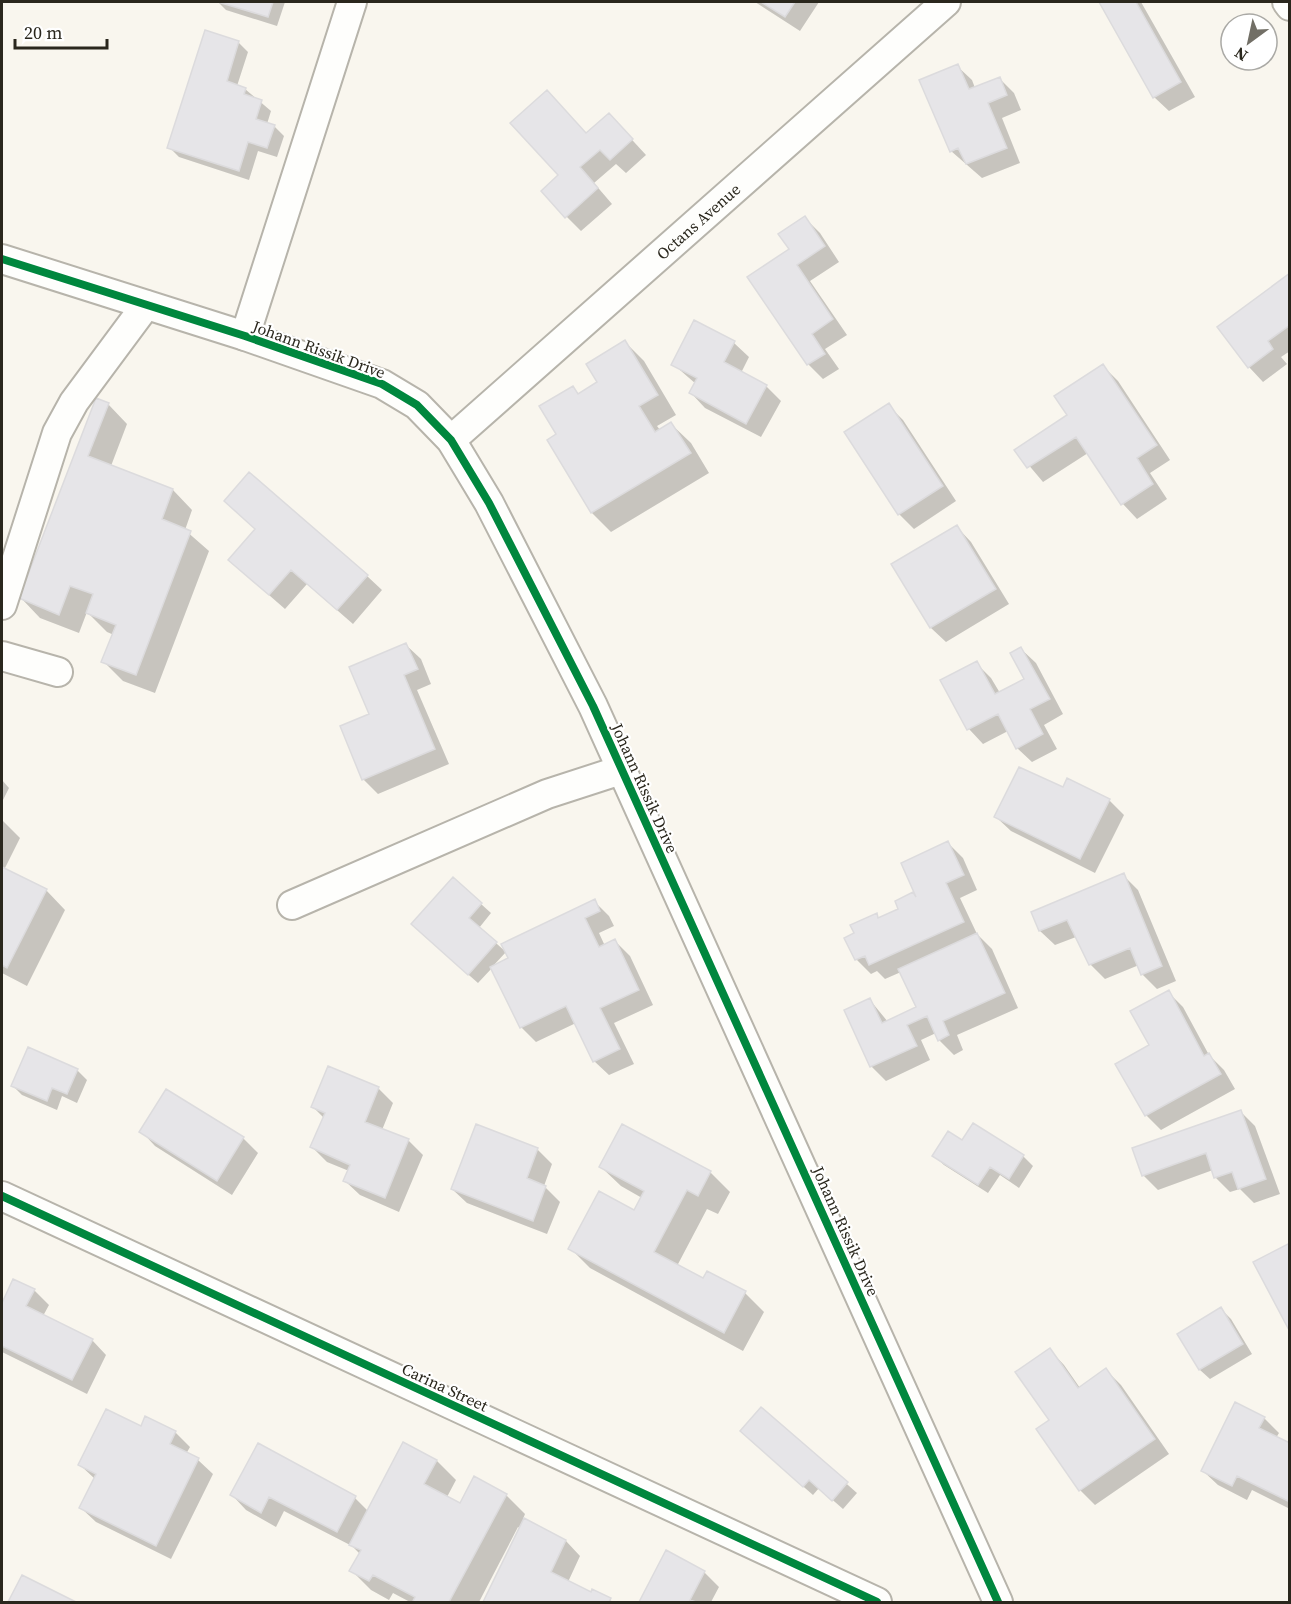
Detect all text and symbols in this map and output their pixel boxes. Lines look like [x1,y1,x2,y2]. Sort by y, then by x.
scale bar [15,12,106,50]
north arrow [1219,12,1279,72]
text: 20 m [24,20,62,45]
text: N [1230,42,1252,67]
street label: Octans Avenue [651,178,745,264]
street label: Johann Rissik Drive [249,314,389,383]
street label: Johann Rissik Drive [606,719,684,856]
street label: Johann Rissik Drive [807,1162,885,1299]
street label: Carina Street [398,1357,492,1417]

